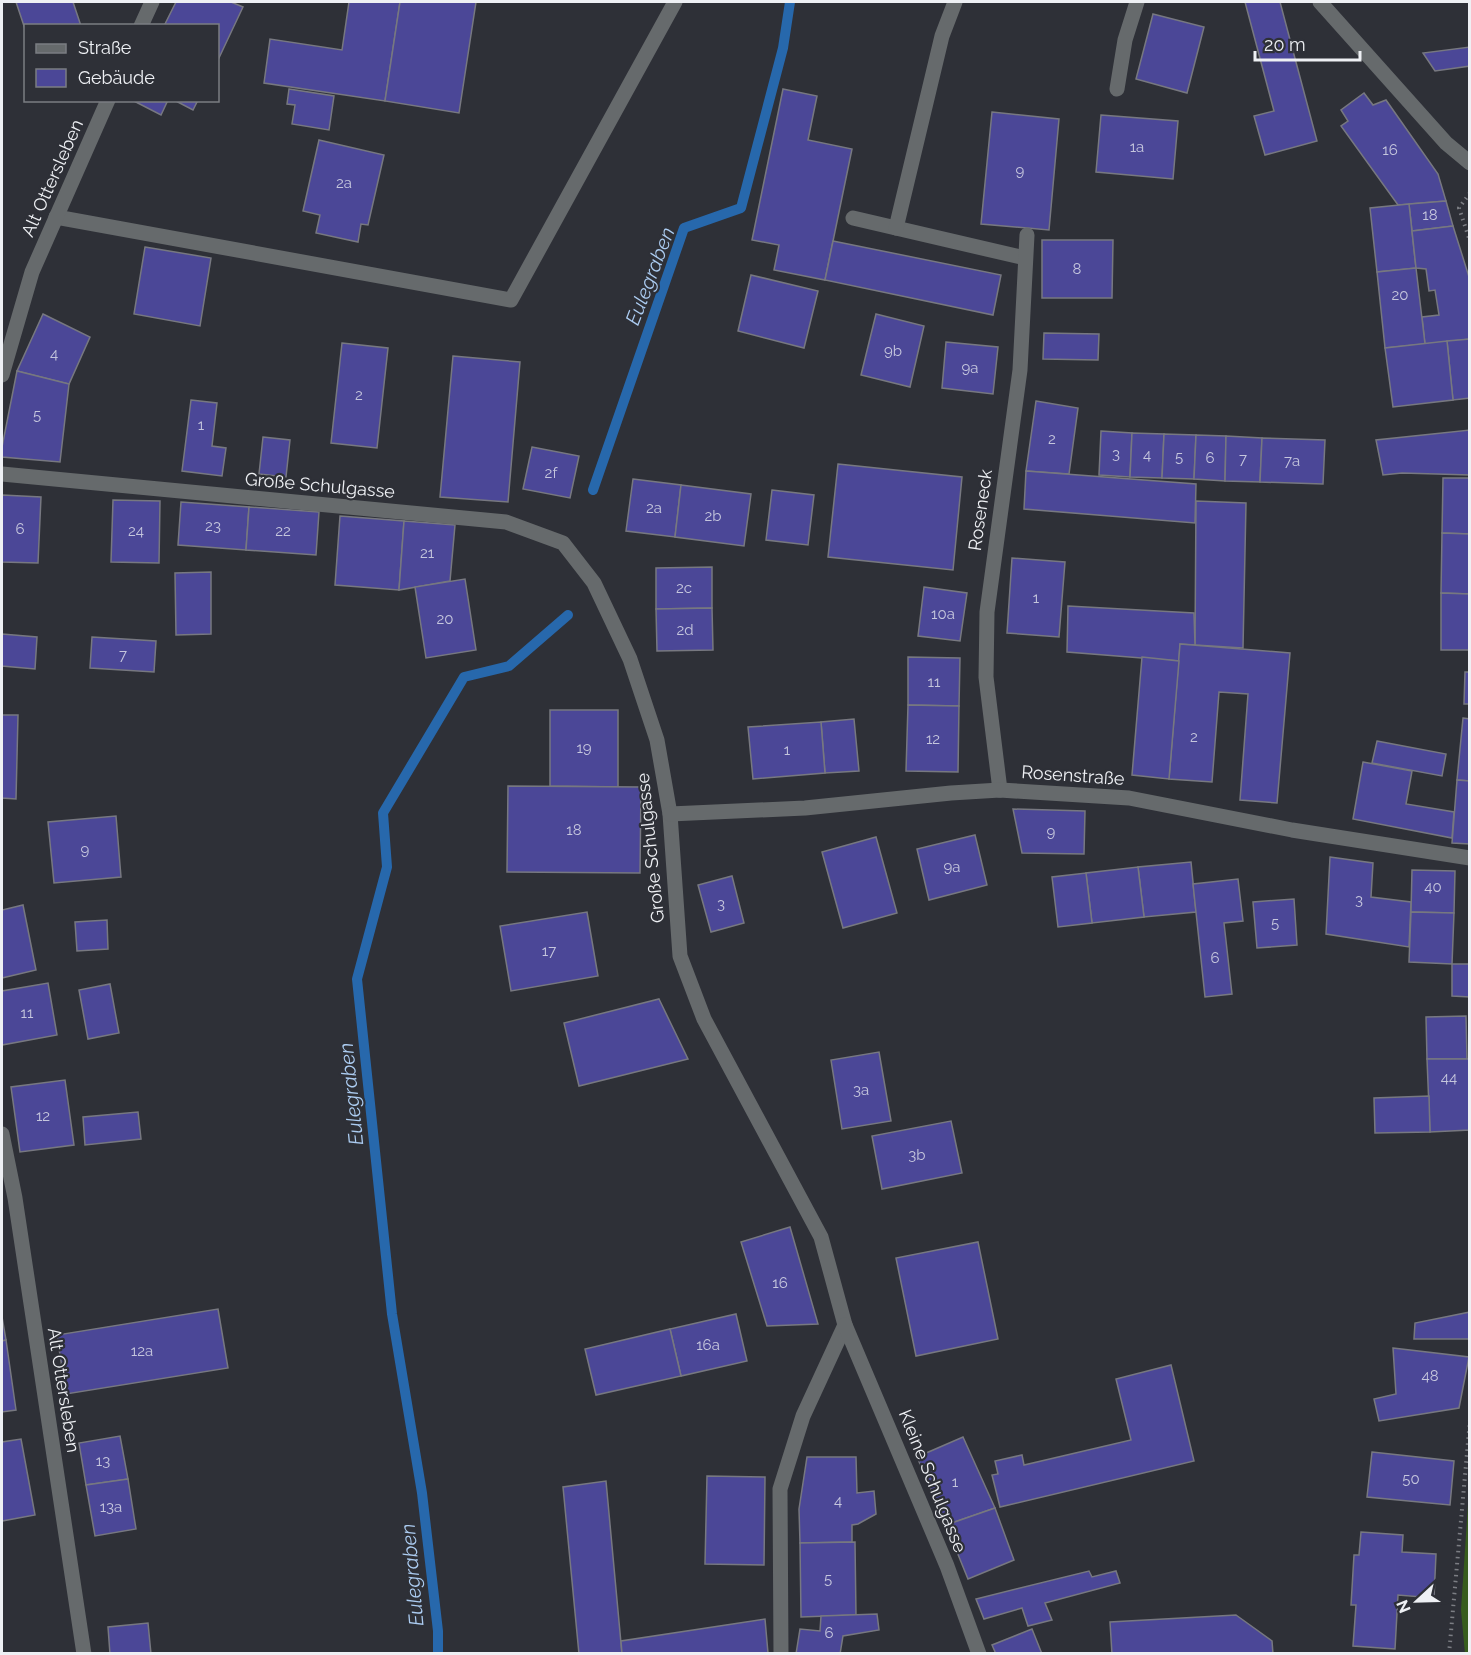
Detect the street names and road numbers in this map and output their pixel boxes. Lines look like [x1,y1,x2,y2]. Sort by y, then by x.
street label: Alt Ottersleben [17,116,87,240]
street label: Große Schulgasse [244,468,396,502]
street label: Roseneck [964,468,996,552]
street label: Rosenstraße [1021,761,1126,789]
street label: Große Schulgasse [632,772,668,924]
street label: Alt Ottersleben [44,1326,84,1454]
street label: Kleine Schulgasse [895,1406,971,1556]

